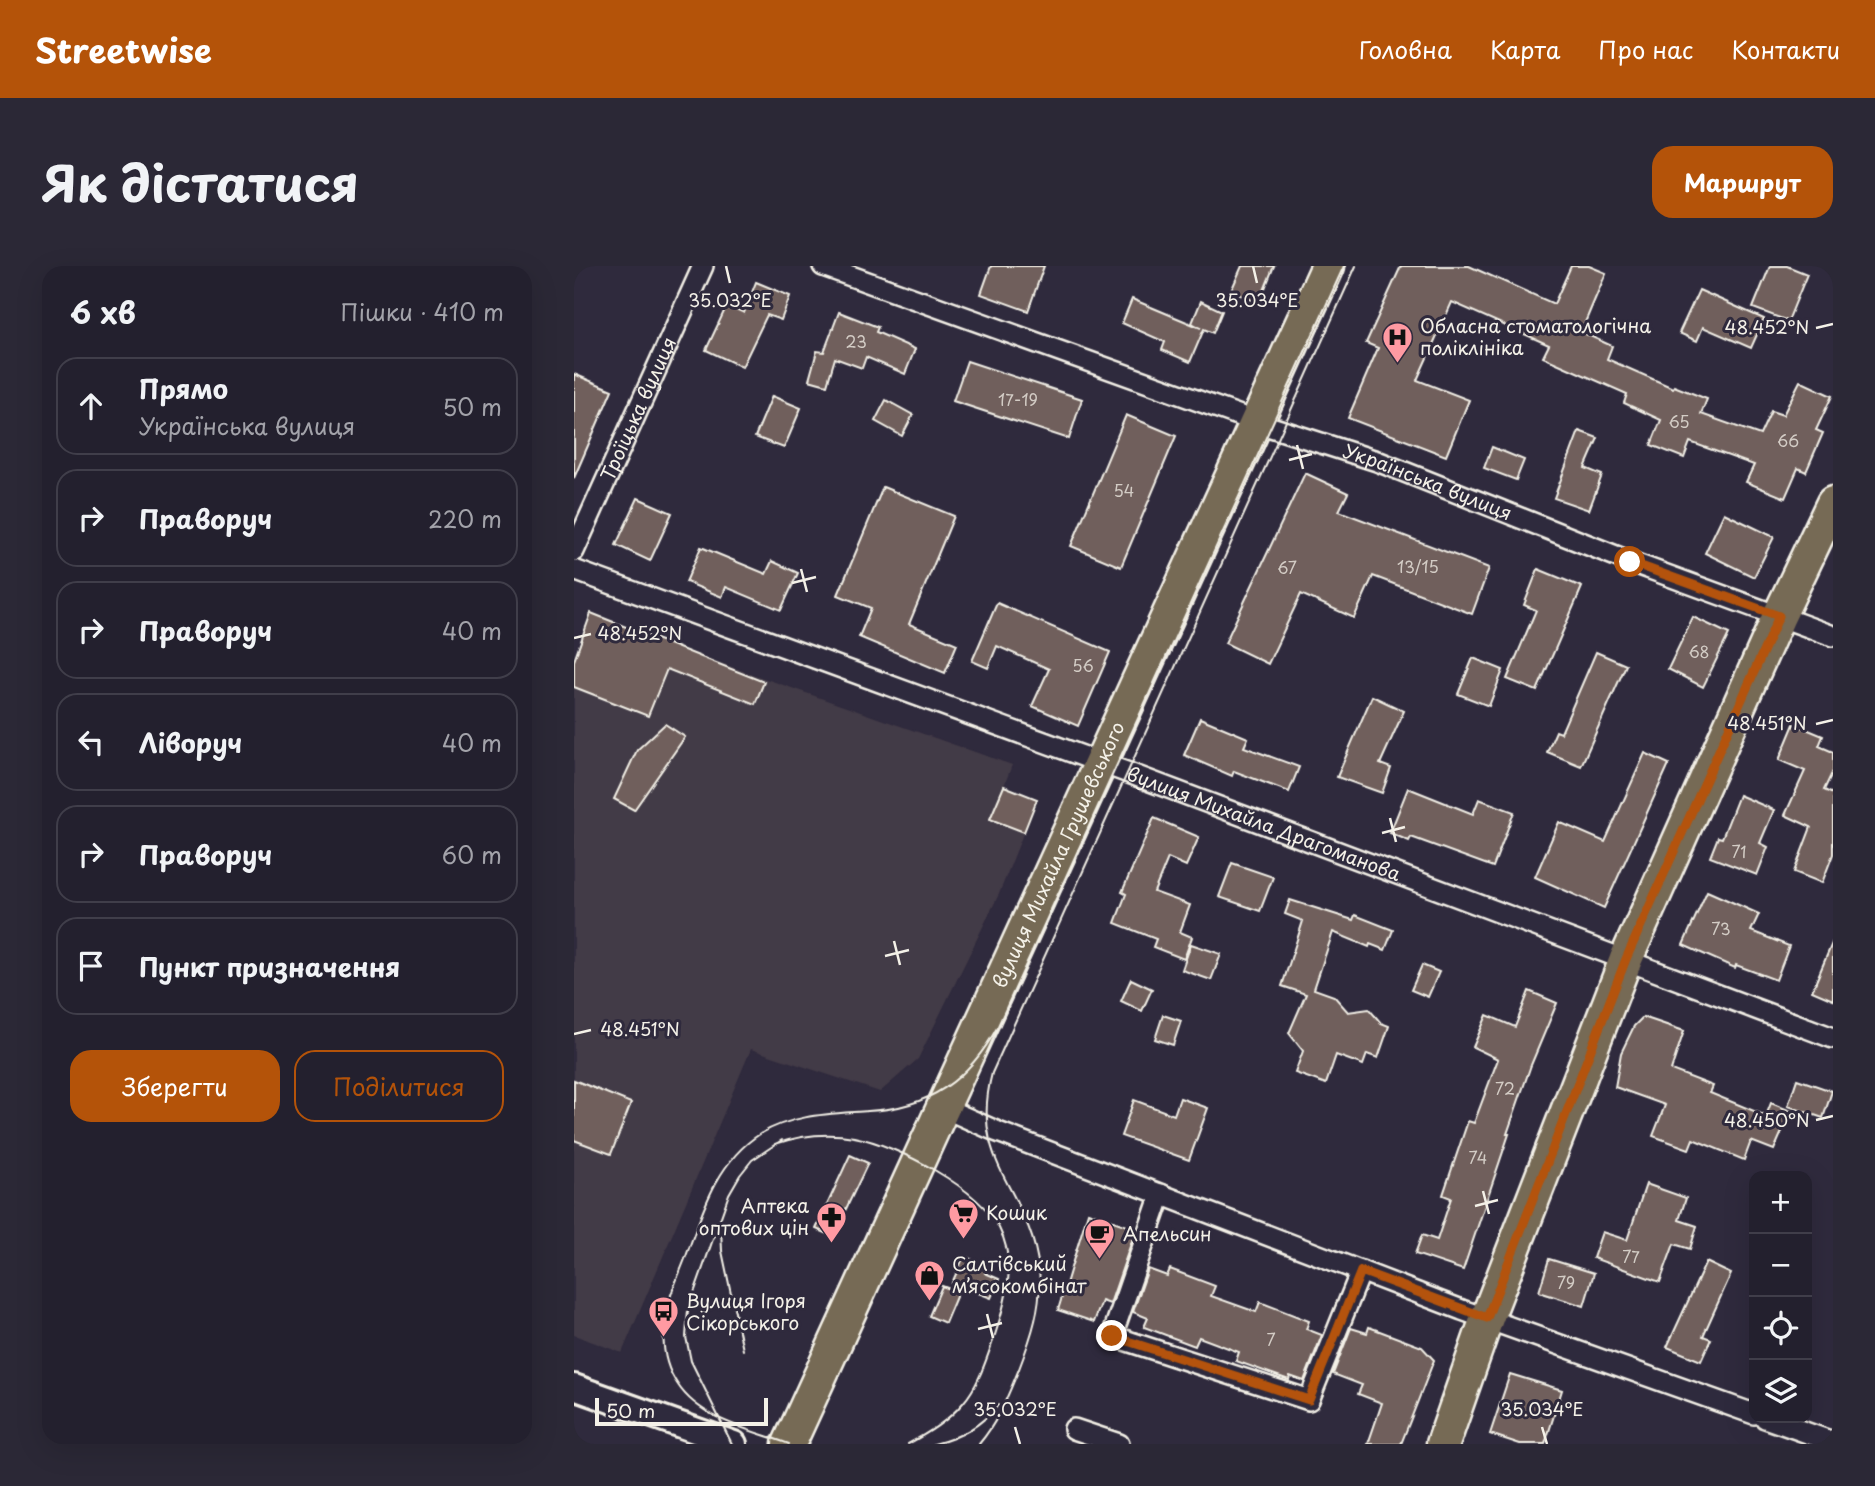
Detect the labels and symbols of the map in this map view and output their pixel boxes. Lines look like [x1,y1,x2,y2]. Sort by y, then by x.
text: 35.032°E [688,286,772,313]
text: 35.034°E [1215,286,1299,313]
place label: Обласна стоматологічна поліклініка [1420,311,1651,361]
text: 48.452°N [1725,313,1809,340]
hospital icon: Обласна стоматологічна поліклініка [1380,320,1414,364]
house number: 23 [845,329,867,353]
street label: Троїцька вулиця [593,332,682,485]
house number: 17-19 [998,387,1038,411]
house number: 65 [1668,409,1690,433]
house number: 66 [1777,428,1799,452]
street label: Українська вулиця [1340,436,1516,526]
house number: 54 [1114,478,1134,502]
route start [1614,546,1645,577]
house number: 13/15 [1397,554,1439,578]
house number: 67 [1277,555,1297,579]
text: 48.452°N [598,619,682,646]
house number: 68 [1688,639,1710,663]
house number: 56 [1072,653,1094,677]
text: 48.451°N [1727,709,1807,736]
street label: вулиця Михайла Грушевського [985,717,1131,992]
street label: вулиця Михайла Драгоманова [1123,759,1405,887]
house number: 71 [1732,839,1747,863]
house number: 73 [1711,916,1731,940]
text: 48.451°N [600,1015,680,1042]
house number: 72 [1495,1076,1515,1100]
text: 48.450°N [1724,1106,1810,1133]
house number: 74 [1469,1145,1487,1169]
place label: Аптека оптових цін [699,1191,809,1241]
supermarket icon: Кошик [946,1196,980,1240]
place label: Кошик [986,1198,1048,1226]
pharmacy icon: Аптека оптових цін [815,1200,849,1244]
cafe icon: Апельсин [1083,1217,1117,1261]
place label: Апельсин [1123,1219,1212,1247]
house number: 77 [1622,1244,1640,1268]
place label: Салтівський мʼясокомбінат [952,1249,1087,1299]
shop icon: Салтівський мʼясокомбінат [912,1258,946,1302]
house number: 79 [1557,1270,1575,1294]
place label: Вулиця Ігоря Сікорського [686,1286,806,1336]
bus stop icon: Вулиця Ігоря Сікорського [646,1295,680,1339]
route end [1096,1320,1127,1351]
house number: 7 [1266,1327,1276,1351]
scale bar [595,1395,768,1427]
text: 35.032°E [973,1395,1057,1422]
text: 35.034°E [1500,1395,1584,1422]

